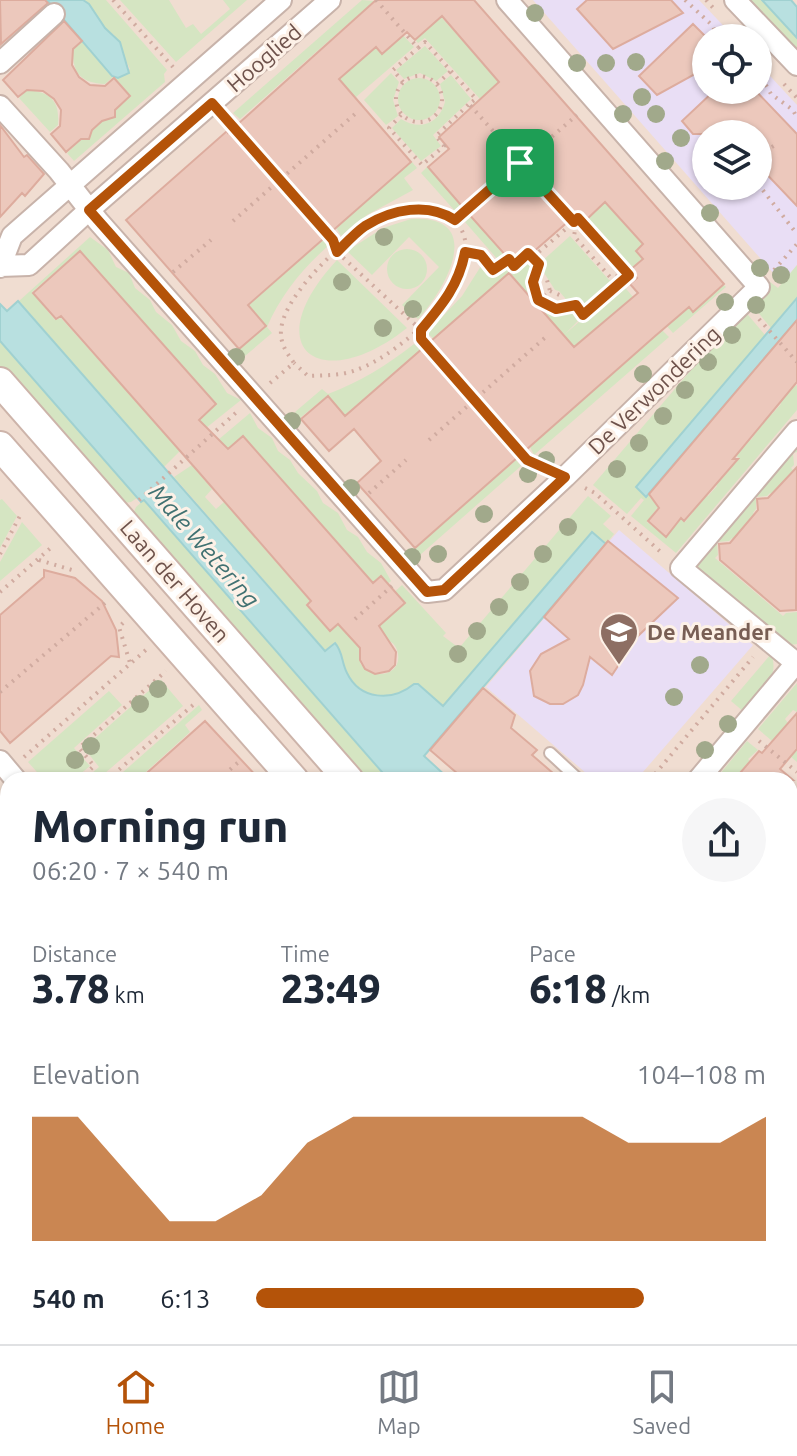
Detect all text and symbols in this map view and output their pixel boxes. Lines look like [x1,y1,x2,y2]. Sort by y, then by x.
street label: Hooglied [222,19,306,97]
map controls [692,24,772,200]
button: locate [692,24,772,104]
button: layers [692,120,772,200]
pin [486,129,554,197]
icon: arrive [498,141,542,185]
street label: De Verwondering [583,320,725,459]
water label: Male Wetering [144,479,265,613]
street label: Laan der Hoven [116,515,235,647]
school or university icon: De Meander [598,611,640,666]
place label: De Meander [647,619,773,644]
button: share [682,798,766,882]
text: Morning run [32,801,288,850]
text: 06:20 · 7 × 540 m [32,856,229,885]
text: Distance [32,941,117,966]
text: Time [281,941,330,966]
text: Pace [529,941,576,966]
text: 3.78 [32,966,110,1011]
text: 23:49 [281,966,381,1011]
text: 6:18 [529,966,607,1011]
text: km [110,982,145,1007]
text: /km [607,982,650,1007]
text: Elevation [32,1060,140,1089]
text: 104–108 m [637,1060,766,1089]
text: 540 m [32,1284,105,1313]
text: 6:13 [160,1284,210,1313]
tab: Home [106,1365,165,1438]
tab: Map [377,1365,421,1438]
tab: Saved [633,1365,691,1438]

